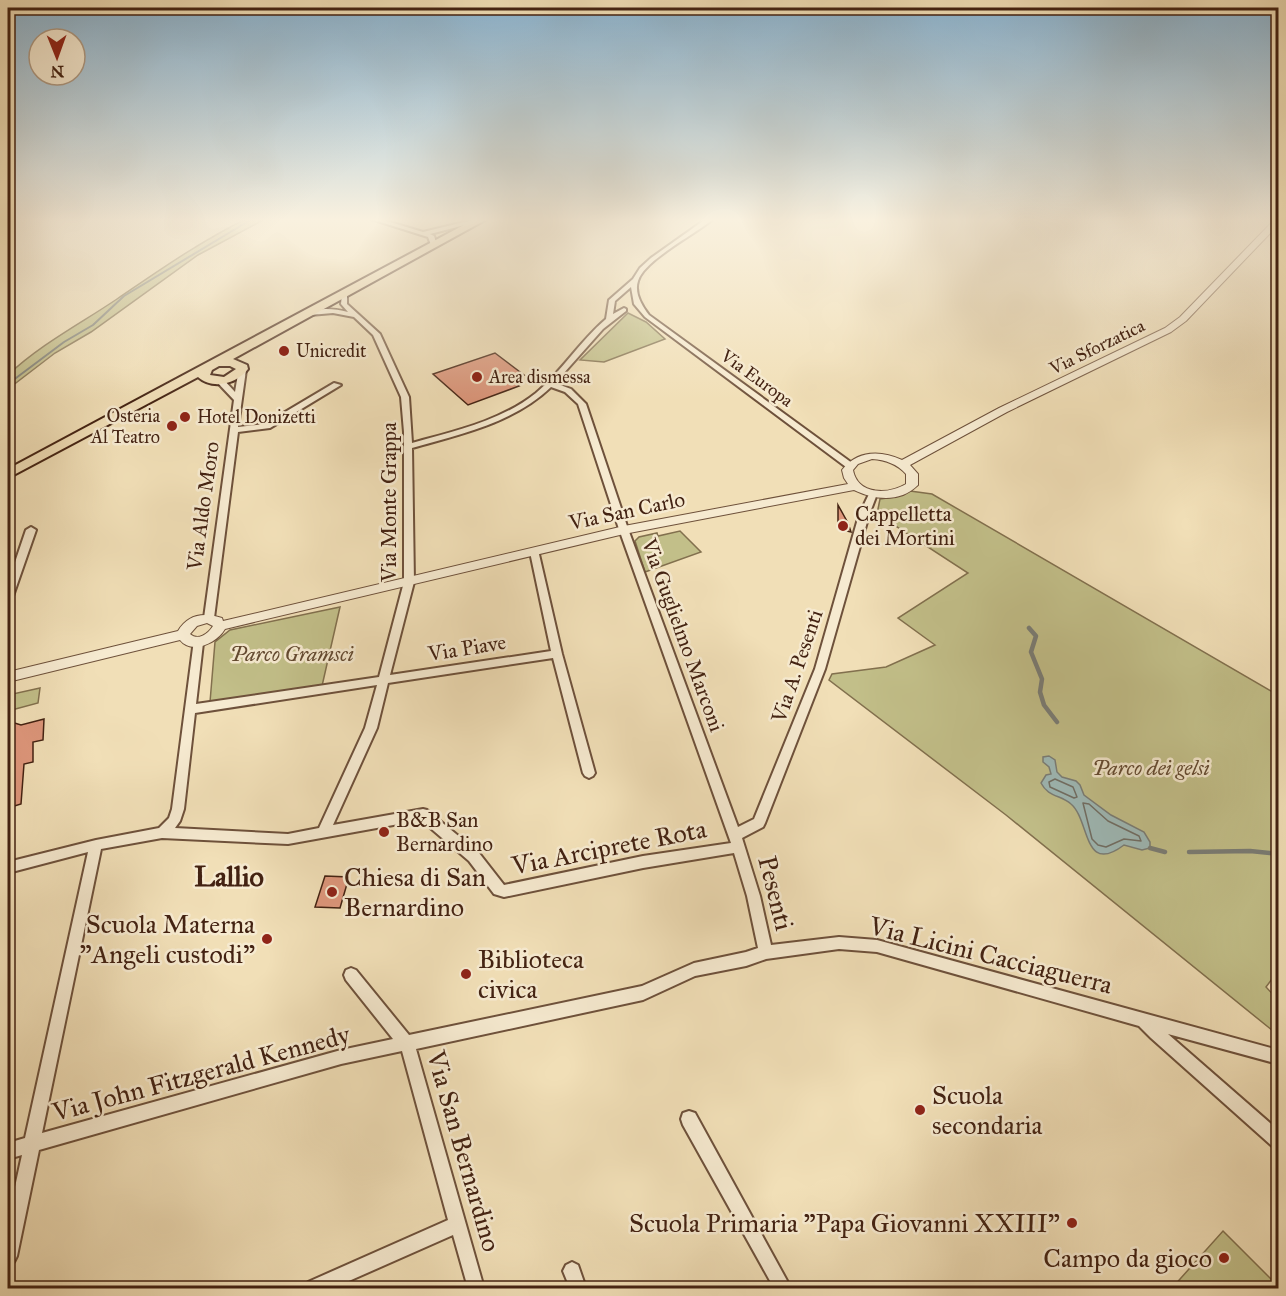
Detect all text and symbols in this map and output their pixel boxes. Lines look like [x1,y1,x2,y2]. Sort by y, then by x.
north arrow [27,27,87,87]
text: N [50,62,64,81]
street label: Via Sforzatica [1045,314,1149,380]
place label: Unicredit [296,340,367,362]
marker: Unicredit [277,344,291,358]
street label: Via Europa [716,344,798,412]
place label: Area dismessa [488,366,591,388]
marker: Area dismessa [470,370,484,384]
place label: Osteria Al Teatro [90,405,160,448]
place label: Hotel Donizetti [197,406,316,428]
marker: Hotel Donizetti [178,410,192,424]
marker: Osteria Al Teatro [165,419,179,433]
street label: Via Monte Grappa [376,422,402,583]
street label: Via Aldo Moro [181,440,225,573]
street label: Via San Carlo [566,486,688,536]
place label: Cappelletta dei Mortini [855,501,955,551]
marker: Cappelletta dei Mortini [836,519,850,533]
street label: Via Guglielmo Marconi [636,534,730,735]
street label: Via A. Pesenti [765,606,829,727]
street label: Via Piave [425,629,508,667]
park label: Parco Gramsci [230,641,354,667]
park label: Parco dei gelsi [1092,755,1210,781]
place label: B&B San Bernardino [396,807,493,857]
street label: Via Arciprete Rota [508,812,709,882]
marker: B&B San Bernardino [377,825,391,839]
street label: Pesenti [751,852,801,934]
district label: Lallio [194,859,264,894]
place label: Chiesa di San Bernardino [344,861,486,923]
marker: Chiesa di San Bernardino [325,885,339,899]
place label: Scuola Materna "Angeli custodi" [79,908,255,970]
street label: Via Licini Cacciaguerra [865,909,1116,1001]
marker: Scuola Materna "Angeli custodi" [260,932,274,946]
place label: Biblioteca civica [478,943,584,1005]
marker: Biblioteca civica [459,967,473,981]
street label: Via John Fitzgerald Kennedy [48,1018,354,1128]
street label: Via San Bernardino [420,1046,508,1255]
place label: Scuola secondaria [932,1079,1043,1141]
marker: Scuola secondaria [913,1103,927,1117]
place label: Scuola Primaria "Papa Giovanni XXIII" [629,1207,1060,1239]
marker: Scuola Primaria "Papa Giovanni XXIII" [1065,1216,1079,1230]
place label: Campo da gioco [1043,1242,1212,1274]
marker: Campo da gioco [1217,1251,1231,1265]

